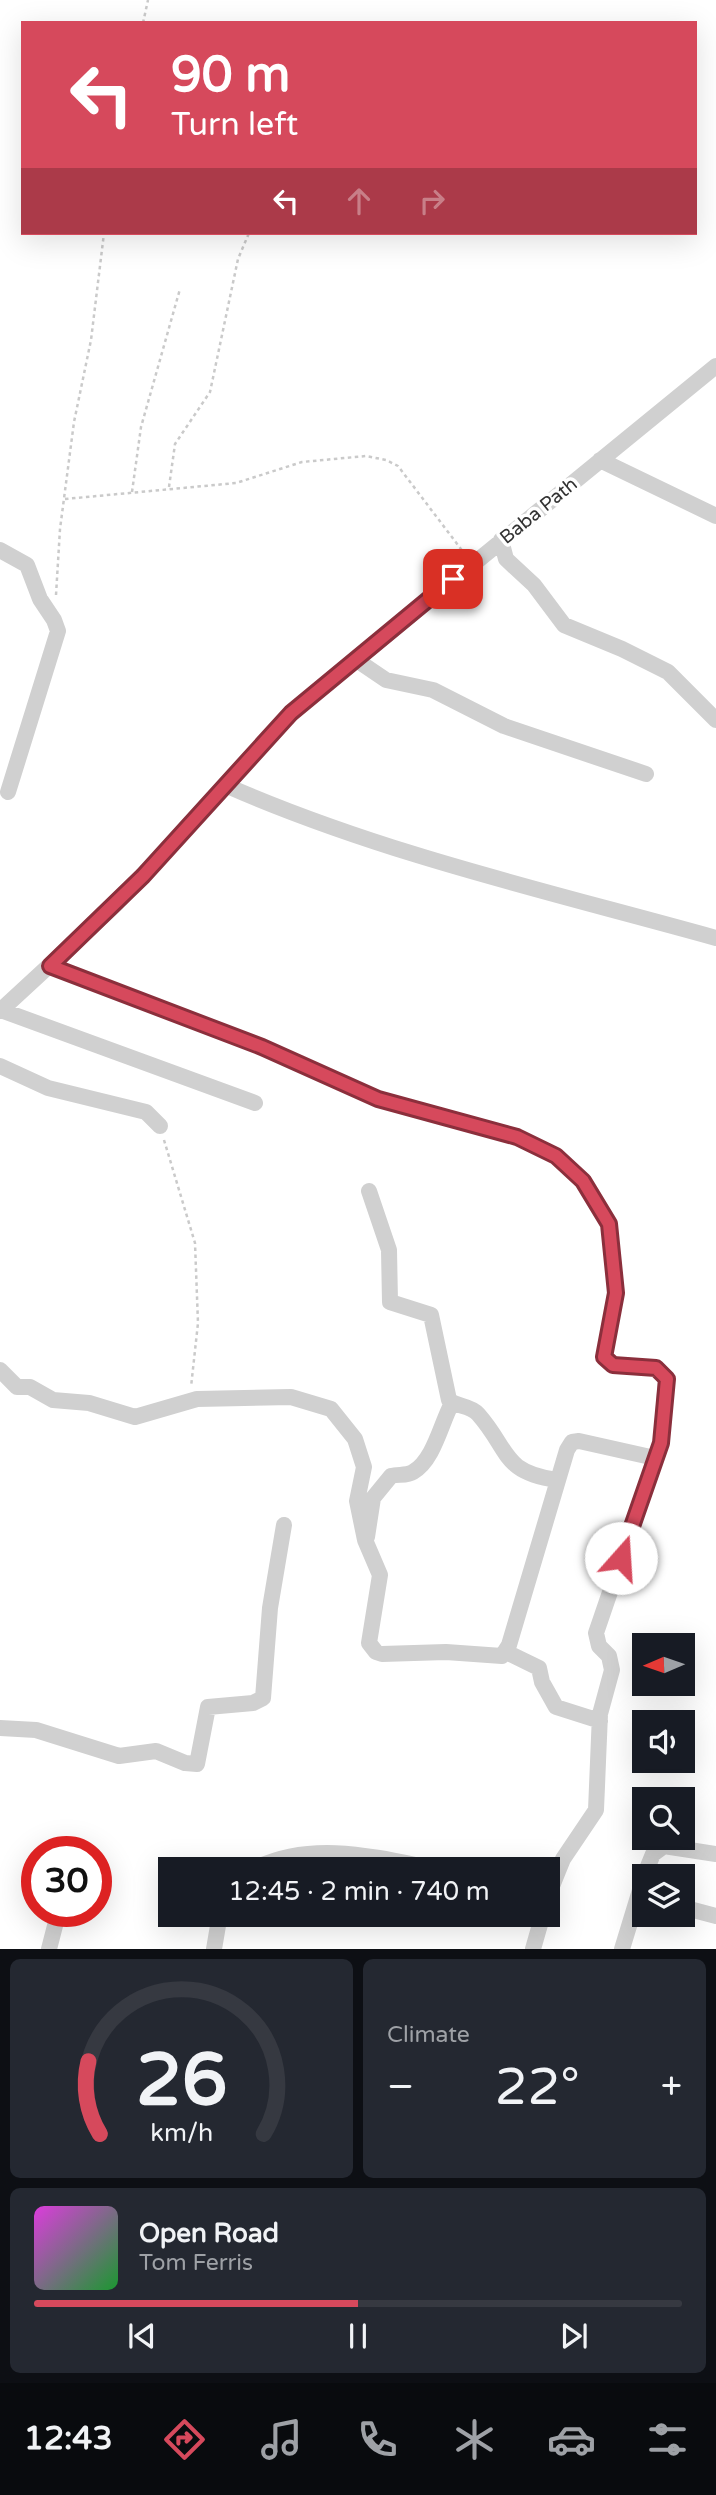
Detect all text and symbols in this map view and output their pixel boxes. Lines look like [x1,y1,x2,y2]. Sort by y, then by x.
text: 90 m [171,46,290,105]
icon: left [56,49,147,140]
text: Turn left [171,106,298,144]
icon: left [267,182,305,220]
icon: ahead [340,182,378,220]
icon: right [413,182,451,220]
street label: Baba Path [496,473,582,549]
pin [423,549,483,609]
icon: arrive [434,560,472,598]
position arrow [584,1521,658,1595]
north arrow [632,1633,695,1696]
map controls [632,1633,695,1927]
button: sound [632,1710,695,1773]
button: search [632,1787,695,1850]
speed limit sign: 30 [21,1836,112,1927]
button: layers [632,1864,695,1927]
text: 12:45 · 2 min · 740 m [228,1876,490,1907]
text: Climate [387,2021,470,2049]
text: 26 [136,2038,227,2126]
text: 22° [495,2056,580,2119]
text: − [387,2064,414,2110]
text: + [661,2064,682,2110]
text: km/h [150,2118,213,2148]
text: Open Road [139,2218,279,2249]
text: Tom Ferris [139,2249,253,2277]
icon: previous [123,2317,161,2355]
icon: pause [339,2317,377,2355]
icon: next [555,2317,593,2355]
icon: directions [160,2415,209,2464]
icon: music [257,2415,306,2464]
icon: phone [353,2415,402,2464]
icon: climate [450,2415,499,2464]
icon: car [547,2415,596,2464]
icon: filters [643,2415,692,2464]
text: 12:43 [24,2420,113,2458]

